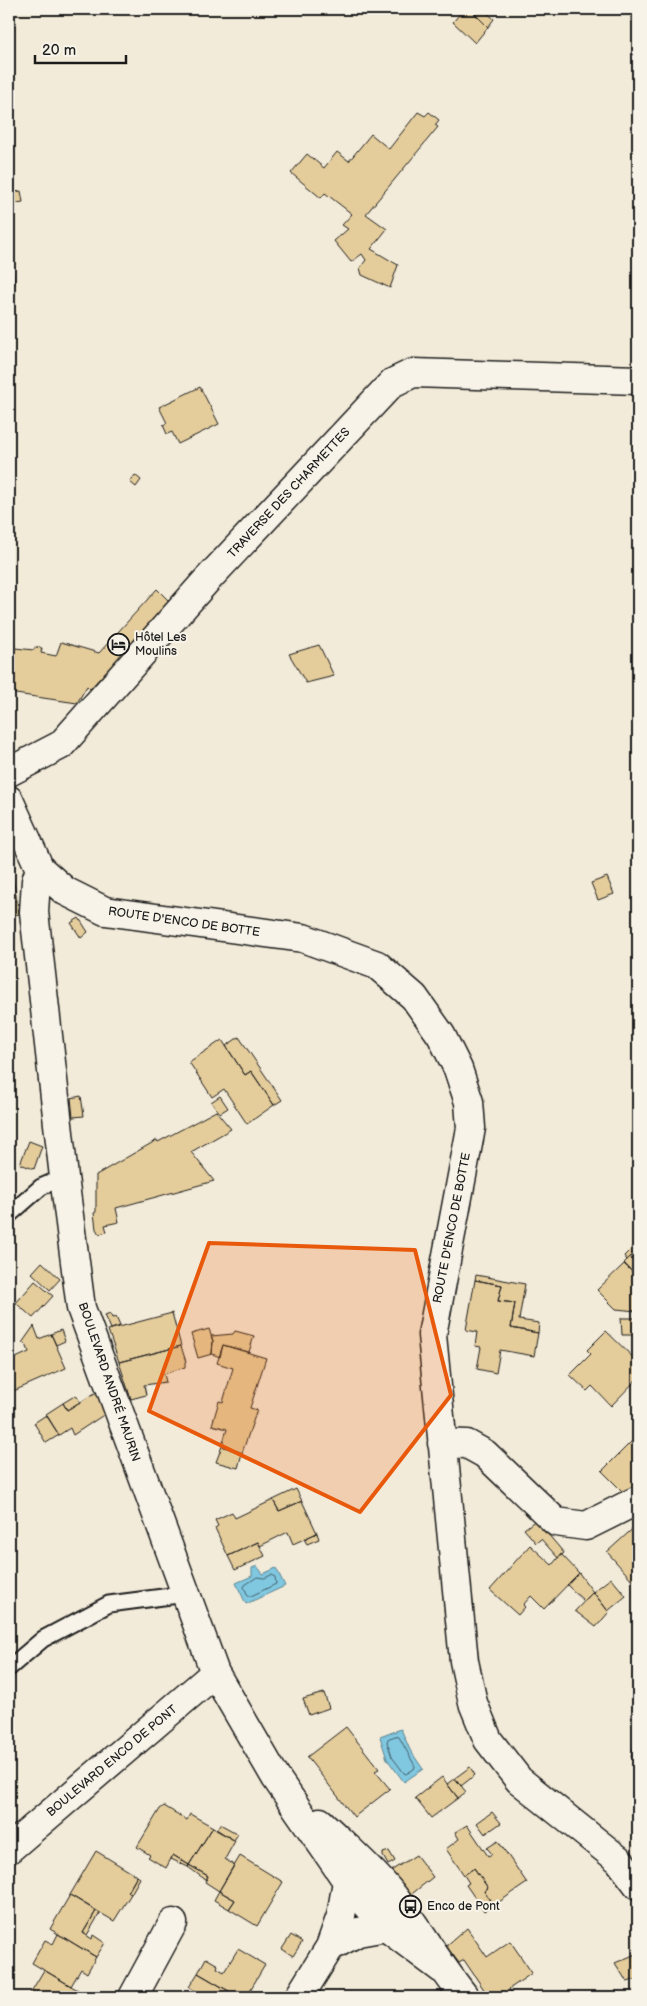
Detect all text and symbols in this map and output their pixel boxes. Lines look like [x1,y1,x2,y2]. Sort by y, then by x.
scale bar [35,32,126,64]
text: 20 m [42,41,76,60]
street label: TRAVERSE DES CHARMETTES [225,425,353,561]
place label: Hôtel Les Moulins [135,630,186,659]
hotel icon: Hôtel Les Moulins [107,632,131,656]
street label: ROUTE D'ENCO DE BOTTE [107,904,261,940]
street label: ROUTE D'ENCO DE BOTTE [430,1151,474,1305]
street label: BOULEVARD ANDRÉ MAURIN [75,1300,144,1464]
street label: BOULEVARD ENCO DE PONT [44,1701,181,1820]
bus stop icon: Enco de Pont [399,1894,423,1918]
place label: Enco de Pont [427,1899,500,1914]

